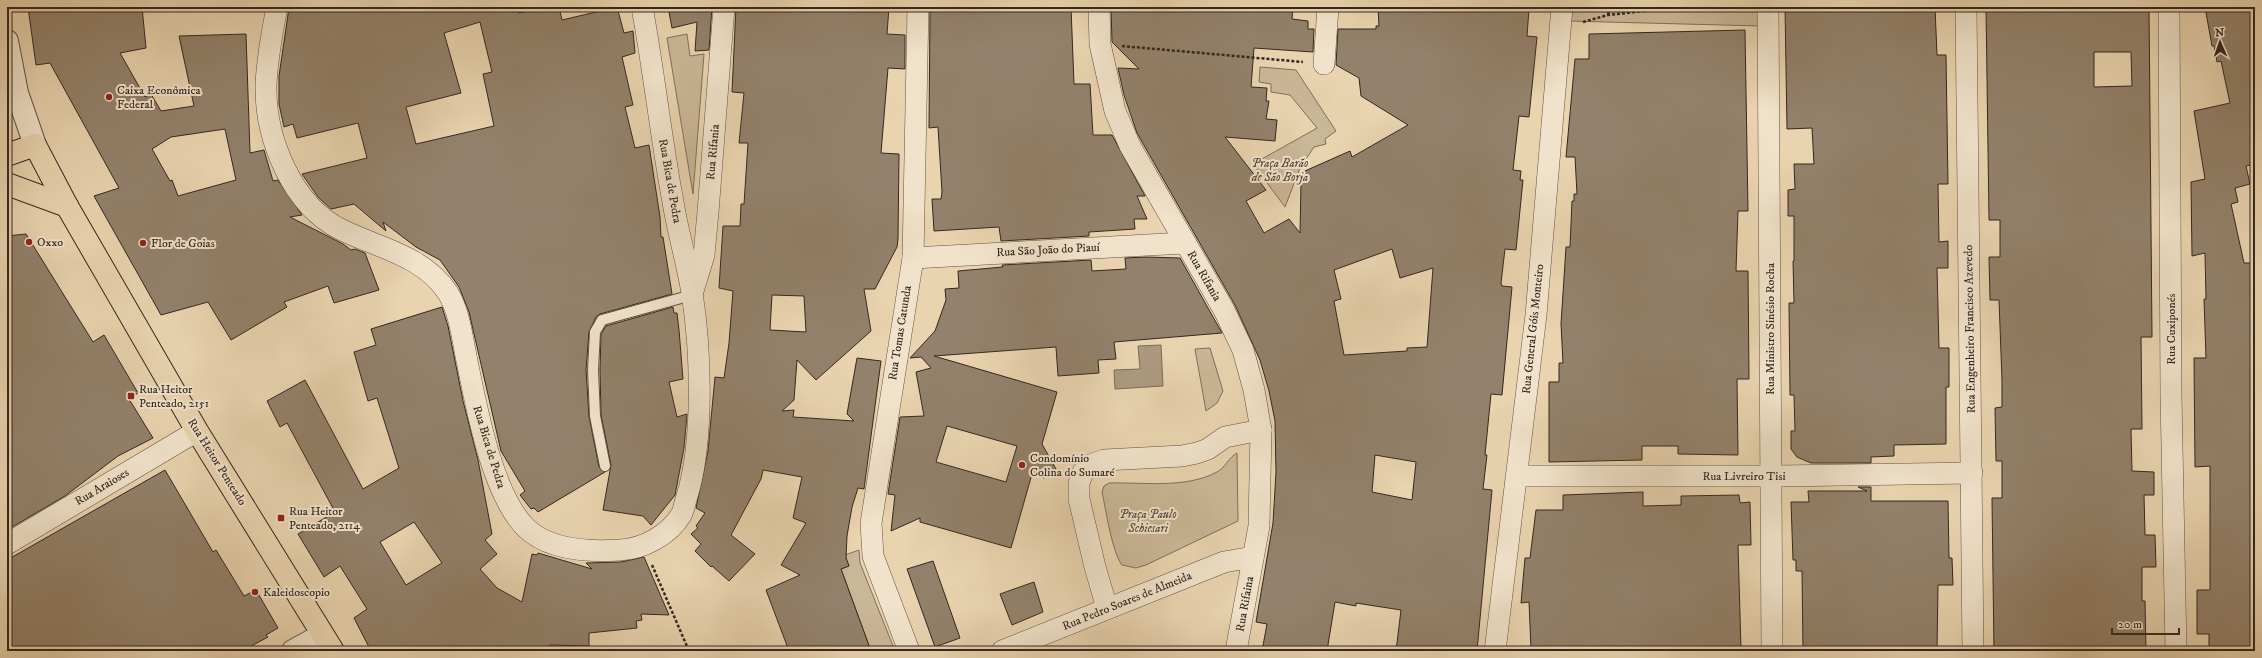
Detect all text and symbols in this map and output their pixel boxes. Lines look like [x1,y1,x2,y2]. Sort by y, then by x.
north arrow [2200,22,2240,62]
text: N [2215,26,2224,40]
place label: Caixa Econômica Federal [117,83,202,112]
marker: Caixa Econômica Federal [104,92,114,102]
street label: Rua Rifania [703,123,723,181]
street label: Rua Bica de Pedra [655,137,685,225]
park label: Praça Barão de São Borja [1251,156,1309,185]
place label: Oxxo [37,235,63,250]
place label: Flor de Goias [151,236,215,251]
marker: Oxxo [24,237,34,247]
marker: Flor de Goias [138,238,148,248]
street label: Rua São João do Piauí [996,240,1101,260]
street label: Rua Engenheiro Francisco Azevedo [1961,244,1979,413]
street label: Rua Rifania [1184,248,1225,305]
street label: Rua Ministro Sinésio Rocha [1763,262,1778,395]
street label: Rua General Góis Monteiro [1519,263,1547,395]
street label: Rua Tomas Catunda [885,284,915,381]
street label: Rua Cuxiponés [2164,293,2179,365]
place label: Rua Heitor Penteado, 2151 [139,382,209,411]
marker: Rua Heitor Penteado, 2151 [126,391,136,401]
street label: Rua Bica de Pedra [469,404,509,491]
street label: Rua Heitor Penteado [184,416,250,508]
place label: Condomínio Colina do Sumaré [1030,451,1114,480]
marker: Condomínio Colina do Sumaré [1017,460,1027,470]
street label: Rua Araioses [72,465,132,509]
street label: Rua Livreiro Tisi [1702,469,1786,484]
place label: Rua Heitor Penteado, 2114 [289,504,361,533]
park label: Praça Paulo Schiesari [1119,507,1177,536]
marker: Rua Heitor Penteado, 2114 [276,513,286,523]
street label: Rua Pedro Soares de Almeida [1060,568,1195,634]
street label: Rua Rifaina [1233,574,1257,633]
place label: Kaleidoscopio [263,585,330,600]
marker: Kaleidoscopio [250,587,260,597]
scale bar [2112,610,2179,636]
text: 20 m [2118,617,2142,632]

